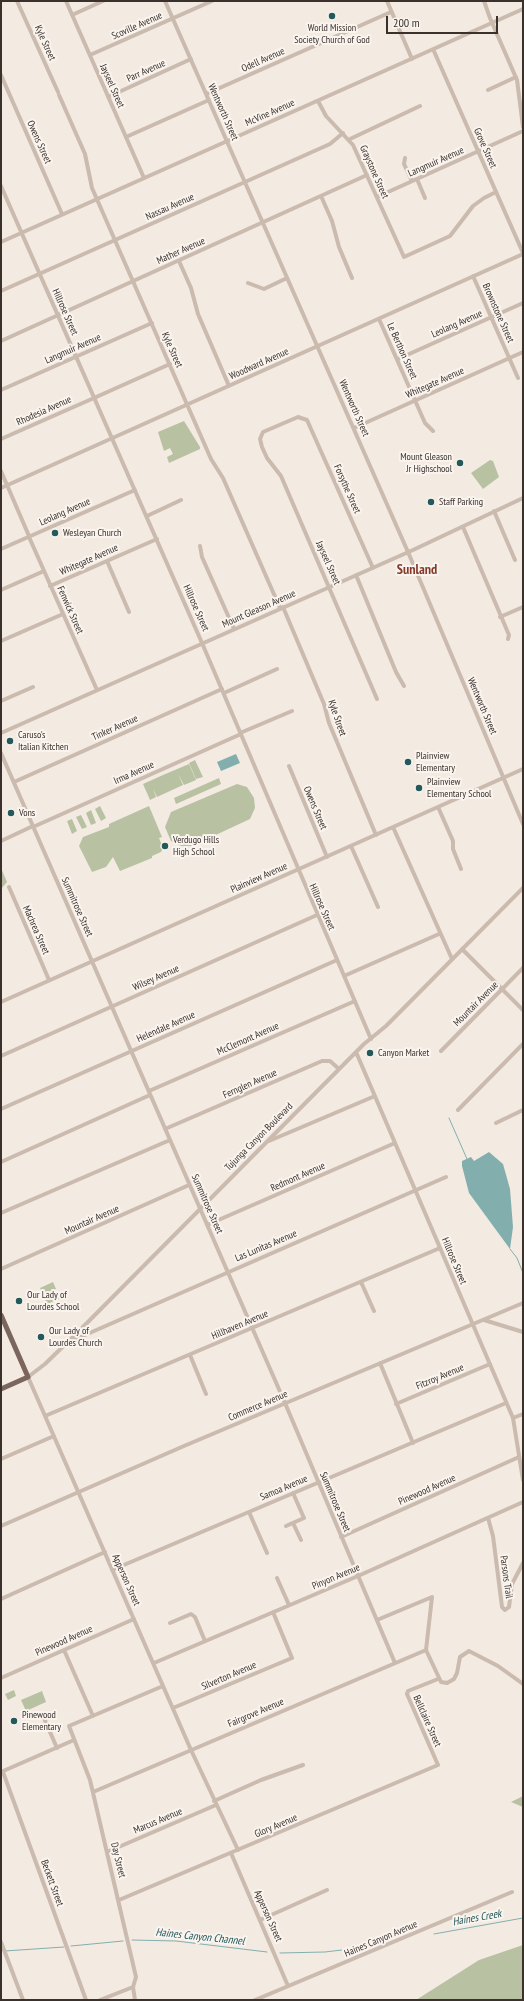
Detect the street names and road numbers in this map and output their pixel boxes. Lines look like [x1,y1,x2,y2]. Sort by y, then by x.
street label: Scoville Avenue [110,10,164,42]
street label: Kyle Street [32,23,58,63]
street label: Odell Avenue [240,45,286,75]
street label: Parr Avenue [125,57,167,85]
street label: Jayseel Street [97,62,127,110]
street label: Wentworth Street [205,82,241,142]
street label: McVine Avenue [244,97,296,129]
street label: Owens Street [24,119,54,165]
street label: Grove Street [471,126,499,170]
street label: Graystone Street [357,143,391,201]
street label: Langmuir Avenue [406,144,466,180]
street label: Nassau Avenue [144,191,196,223]
street label: Mather Avenue [155,235,207,267]
street label: Brownstone Street [480,281,516,345]
street label: Hillrose Street [49,287,81,337]
street label: Leolang Avenue [430,307,484,341]
street label: Le Berthon Street [384,321,420,381]
street label: Kyle Street [159,330,185,370]
street label: Langmuir Avenue [43,331,103,367]
street label: Woodward Avenue [227,346,291,382]
street label: Whitegate Avenue [404,365,466,401]
street label: Wentworth Street [336,378,372,438]
street label: Rhodesia Avenue [15,394,73,428]
street label: Forsythe Street [331,463,363,515]
street label: Leolang Avenue [38,495,92,529]
street label: Jayseel Street [313,539,343,587]
street label: Whitegate Avenue [58,542,120,578]
street label: Hillrose Street [180,583,212,633]
street label: Fenwick Street [54,584,86,636]
street label: Mount Gleason Avenue [220,587,298,631]
street label: Wentworth Street [465,676,499,736]
street label: Kyle Street [325,698,349,738]
street label: Tinker Avenue [90,713,140,743]
street label: Irma Avenue [112,759,156,787]
street label: Owens Street [300,784,330,832]
street label: Plainview Avenue [229,860,289,896]
street label: Summitrose Street [59,875,95,939]
street label: Hillrose Street [306,882,338,932]
street label: Machrea Street [20,904,52,956]
street label: Wilsey Avenue [131,962,181,994]
street label: Mountair Avenue [451,979,501,1029]
street label: Helendale Avenue [135,1009,197,1045]
street label: McClemont Avenue [215,1020,281,1058]
street label: Fernglen Avenue [221,1067,279,1101]
street label: Tujunga Canyon Boulevard [222,1100,296,1174]
street label: Redmont Avenue [269,1160,327,1194]
street label: Summitrose Street [189,1172,225,1236]
street label: Mountair Avenue [63,1203,121,1237]
street label: Las Lunitas Avenue [233,1228,299,1264]
street label: Hillrose Street [439,1236,469,1286]
street label: Hillhaven Avenue [210,1308,270,1342]
street label: Fitzroy Avenue [414,1362,466,1392]
street label: Commerce Avenue [226,1388,290,1424]
street label: Summitrose Street [317,1470,353,1534]
street label: Pinewood Avenue [397,1472,457,1508]
street label: Samoa Avenue [258,1473,310,1503]
street label: Apperson Street [109,1552,143,1608]
street label: Parsons Trail [497,1555,515,1599]
street label: Pinyon Avenue [310,1562,362,1592]
street label: Pinewood Avenue [34,1623,94,1659]
street label: Silverton Avenue [200,1659,258,1693]
street label: Bellclaire Street [410,1693,444,1749]
street label: Fairgrove Avenue [226,1696,286,1730]
street label: Marcus Avenue [132,1805,184,1837]
street label: Glory Avenue [253,1812,299,1840]
street label: Day Street [108,1841,128,1879]
street label: Beckett Street [38,1858,66,1908]
street label: Apperson Street [251,1888,285,1944]
street label: Haines Canyon Avenue [343,1918,419,1960]

